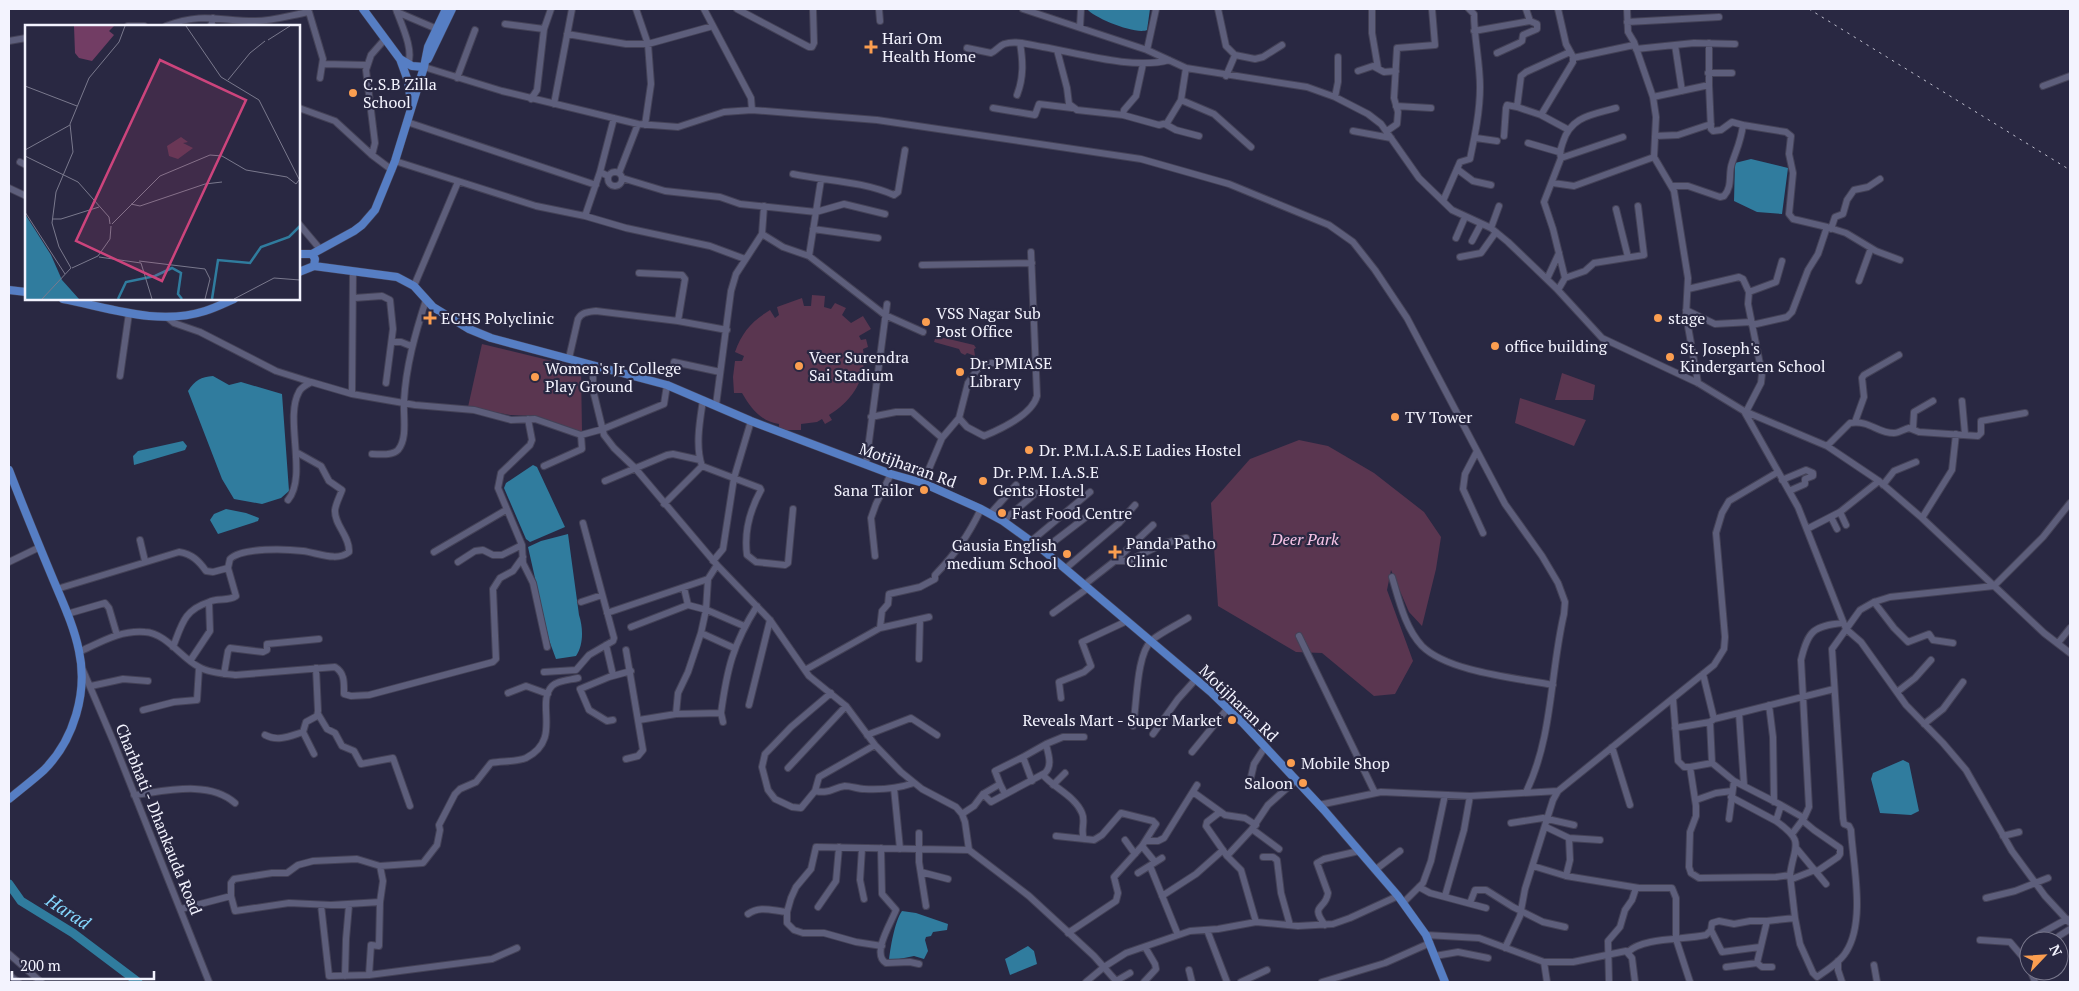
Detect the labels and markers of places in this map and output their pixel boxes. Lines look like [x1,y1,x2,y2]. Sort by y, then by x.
place label: Hari Om Health Home [882,27,976,67]
marker: Hari Om Health Home [864,40,878,54]
place label: C.S.B Zilla School [363,73,437,113]
marker: C.S.B Zilla School [347,87,359,99]
place label: VSS Nagar Sub Post Office [936,302,1041,342]
place label: ECHS Polyclinic [441,307,554,329]
place label: stage [1668,307,1705,329]
marker: ECHS Polyclinic [423,311,437,325]
marker: stage [1652,312,1664,324]
marker: VSS Nagar Sub Post Office [920,316,932,328]
place label: office building [1505,335,1608,357]
place label: St. Joseph's Kindergarten School [1680,337,1826,377]
marker: office building [1489,340,1501,352]
place label: Veer Surendra Sai Stadium [809,346,909,386]
marker: St. Joseph's Kindergarten School [1664,351,1676,363]
place label: Dr. PMIASE Library [970,352,1052,392]
place label: Women's Jr College Play Ground [545,357,681,397]
marker: Veer Surendra Sai Stadium [793,360,805,372]
marker: Dr. PMIASE Library [954,366,966,378]
marker: Women's Jr College Play Ground [529,371,541,383]
place label: TV Tower [1405,406,1473,428]
marker: TV Tower [1389,411,1401,423]
place label: Dr. P.M.I.A.S.E Ladies Hostel [1039,439,1241,461]
marker: Dr. P.M.I.A.S.E Ladies Hostel [1023,444,1035,456]
place label: Dr. P.M. I.A.S.E Gents Hostel [993,461,1099,501]
marker: Dr. P.M. I.A.S.E Gents Hostel [977,475,989,487]
place label: Sana Tailor [834,479,915,501]
marker: Sana Tailor [918,484,930,496]
place label: Fast Food Centre [1012,502,1132,524]
marker: Fast Food Centre [996,507,1008,519]
place label: Panda Patho Clinic [1126,532,1216,572]
place label: Gausia English medium School [947,534,1058,574]
marker: Panda Patho Clinic [1108,545,1122,559]
marker: Gausia English medium School [1061,548,1073,560]
place label: Reveals Mart - Super Market [1022,709,1222,731]
marker: Reveals Mart - Super Market [1226,714,1238,726]
place label: Mobile Shop [1301,752,1390,774]
marker: Mobile Shop [1285,757,1297,769]
place label: Saloon [1244,772,1293,794]
marker: Saloon [1297,777,1309,789]

